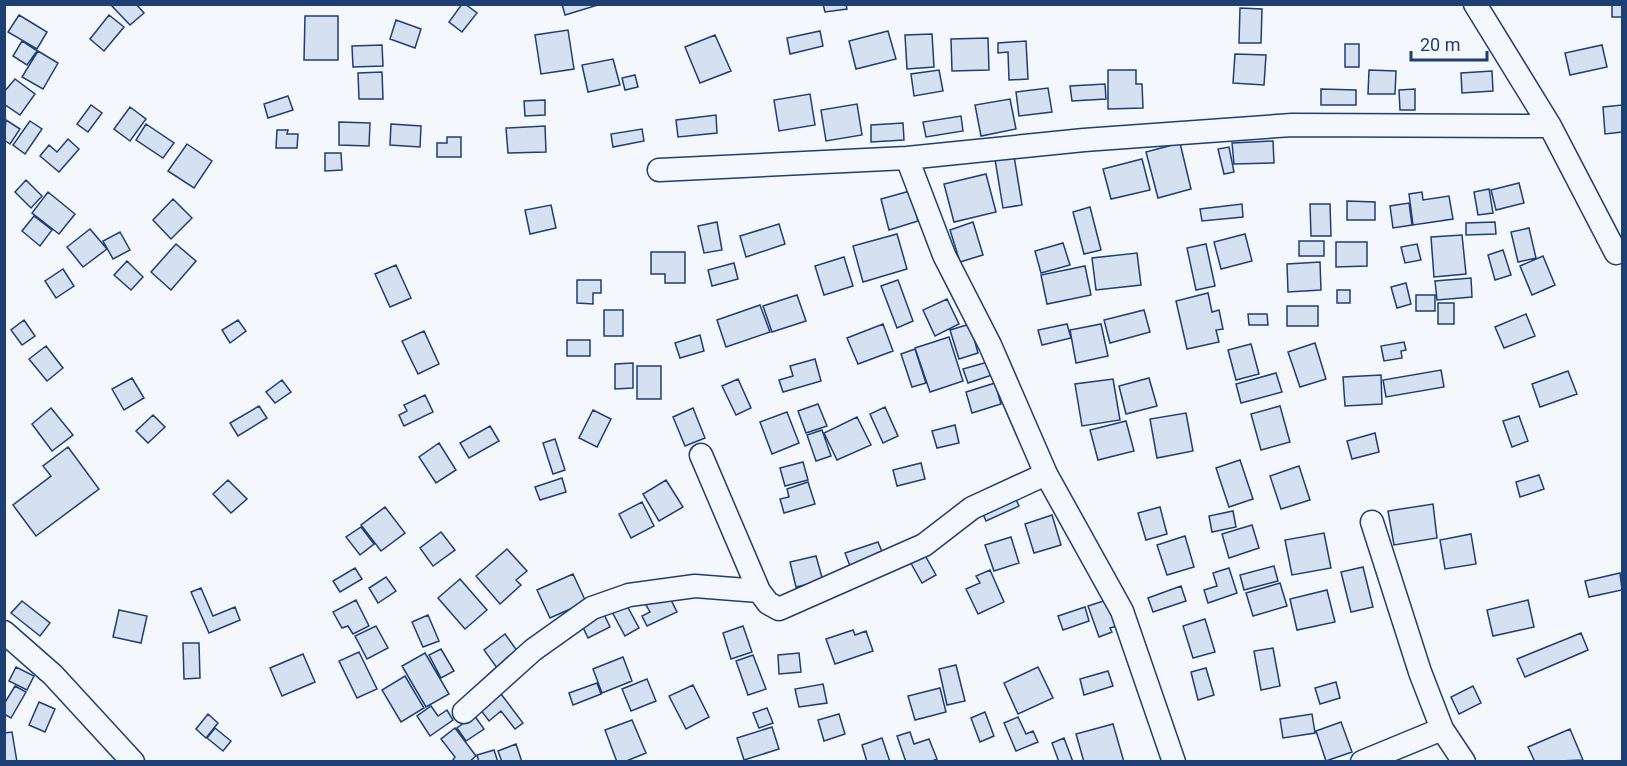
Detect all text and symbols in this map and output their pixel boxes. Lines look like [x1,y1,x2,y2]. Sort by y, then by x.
scale bar [1411,24,1488,62]
text: 20 m [1420,34,1460,55]

